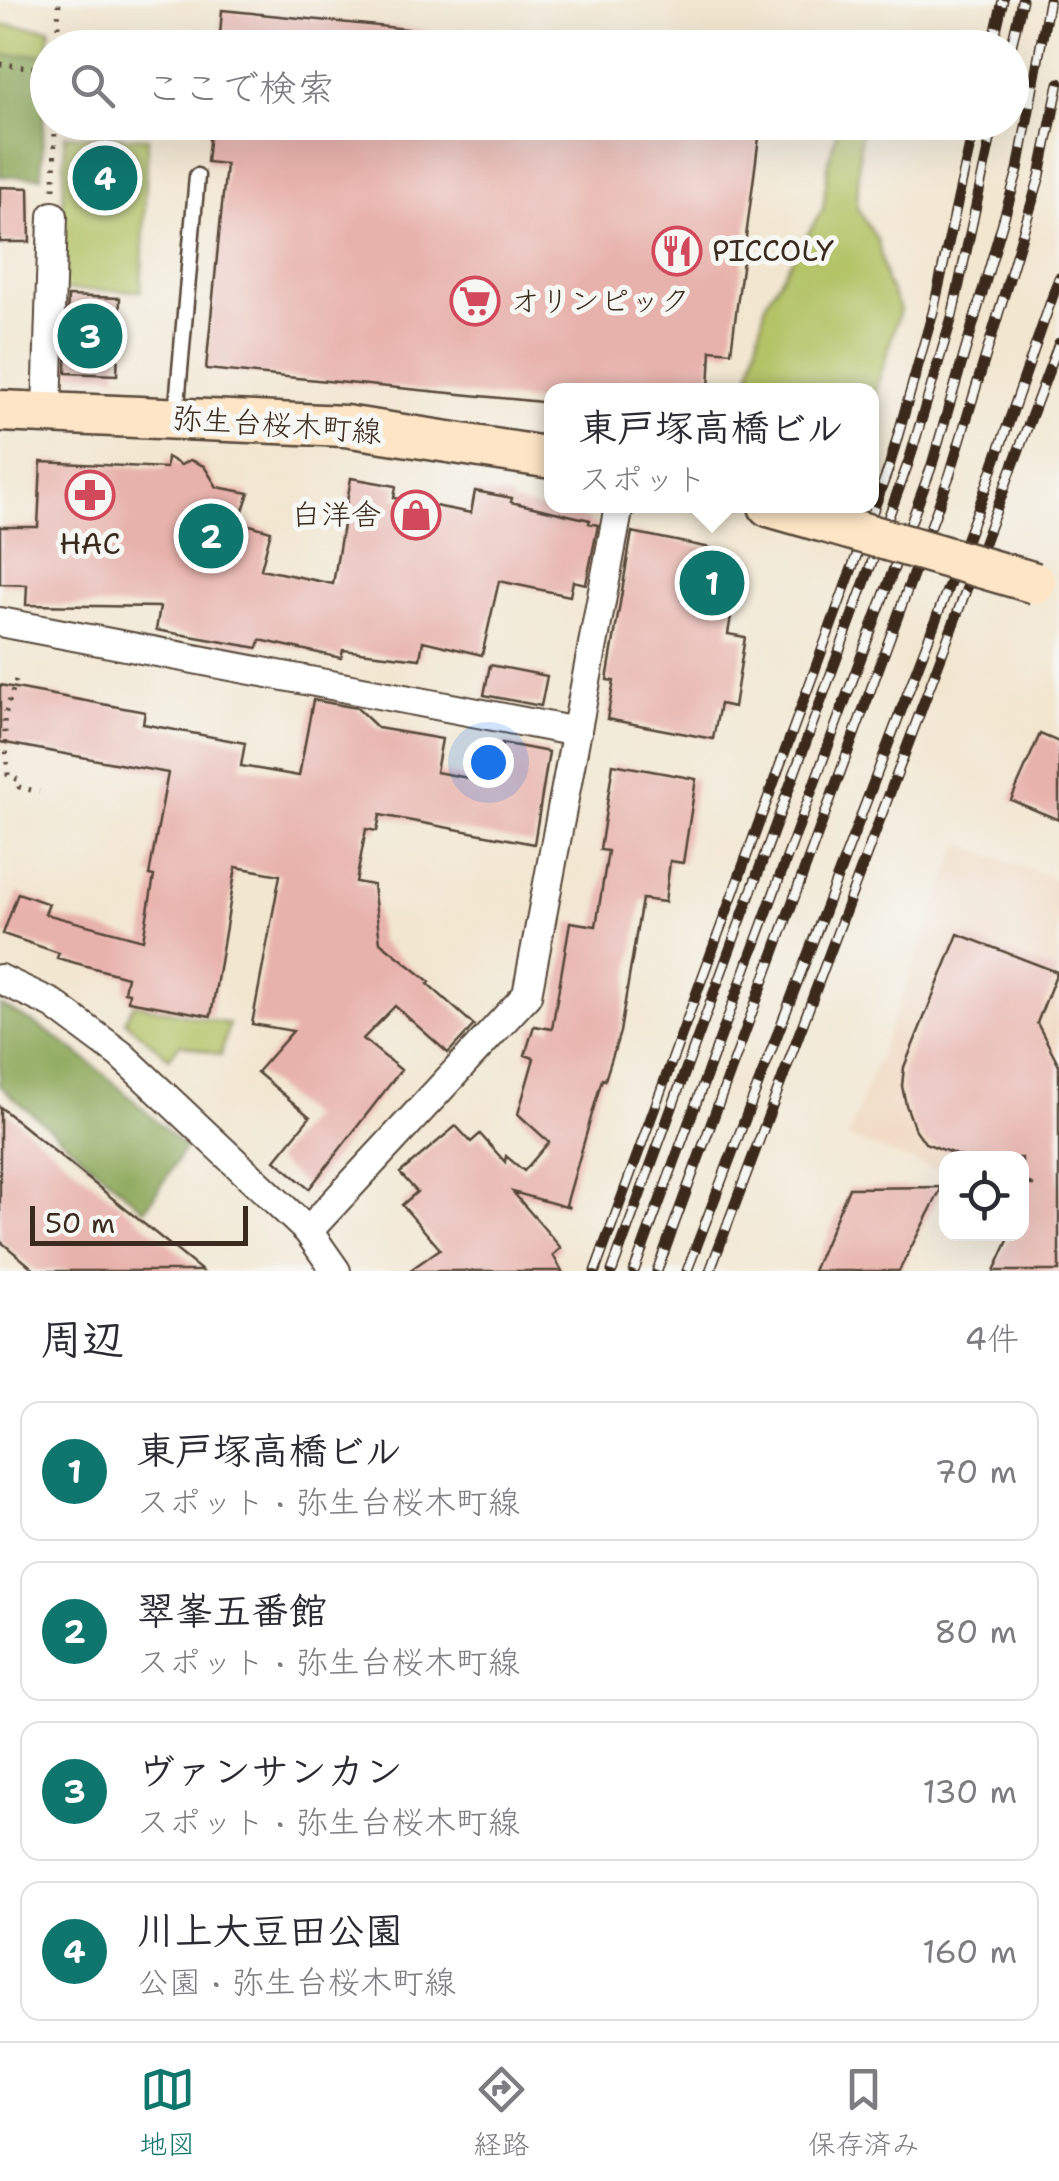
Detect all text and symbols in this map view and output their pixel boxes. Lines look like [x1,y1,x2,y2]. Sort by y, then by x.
search box [30,30,1029,140]
icon: search [65,58,120,113]
text: ここで検索 [145,62,335,113]
pin: 4 [72,140,138,216]
restaurant icon: PICCOLY [651,225,703,277]
place label: PICCOLY [712,230,834,271]
supermarket icon: オリンピック [449,275,501,327]
place label: オリンピック [510,280,690,321]
pin: 3 [58,298,122,374]
popup [544,383,879,513]
street label: 弥生台桜木町線 [171,397,383,452]
text: 東戸塚高橋ビル [579,402,844,453]
text: スポット [579,457,707,500]
pharmacy icon: HAC [64,469,116,521]
shop icon: 白洋舎 [390,489,442,541]
place label: 白洋舎 [291,494,381,535]
pin: 2 [178,498,244,574]
place label: HAC [59,523,121,564]
pin: 1 [680,546,744,620]
your location [463,737,514,788]
map controls [939,1151,1029,1241]
button: locate [939,1151,1029,1241]
scale bar [30,1201,248,1246]
text: 50 m [45,1204,115,1242]
text: 周辺 [40,1311,124,1367]
text: 4件 [965,1317,1019,1360]
text: 東戸塚高橋ビル [137,1425,402,1476]
text: 1 [67,1450,82,1493]
text: 70 m [934,1450,1017,1493]
text: スポット · 弥生台桜木町線 [137,1480,520,1523]
text: 翠峯五番館 [137,1585,327,1636]
text: 2 [63,1610,86,1653]
text: 80 m [934,1610,1017,1653]
text: スポット · 弥生台桜木町線 [137,1640,520,1683]
text: ヴァンサンカン [137,1745,403,1796]
text: 3 [63,1770,86,1813]
text: 130 m [922,1770,1017,1813]
text: スポット · 弥生台桜木町線 [137,1800,520,1843]
text: 川上大豆田公園 [137,1905,403,1956]
text: 4 [63,1930,86,1973]
text: 160 m [922,1930,1017,1973]
text: 公園 · 弥生台桜木町線 [137,1960,456,2003]
tab: 地図 [139,2062,195,2163]
tab: 経路 [473,2062,530,2163]
tab: 保存済み [808,2062,920,2163]

